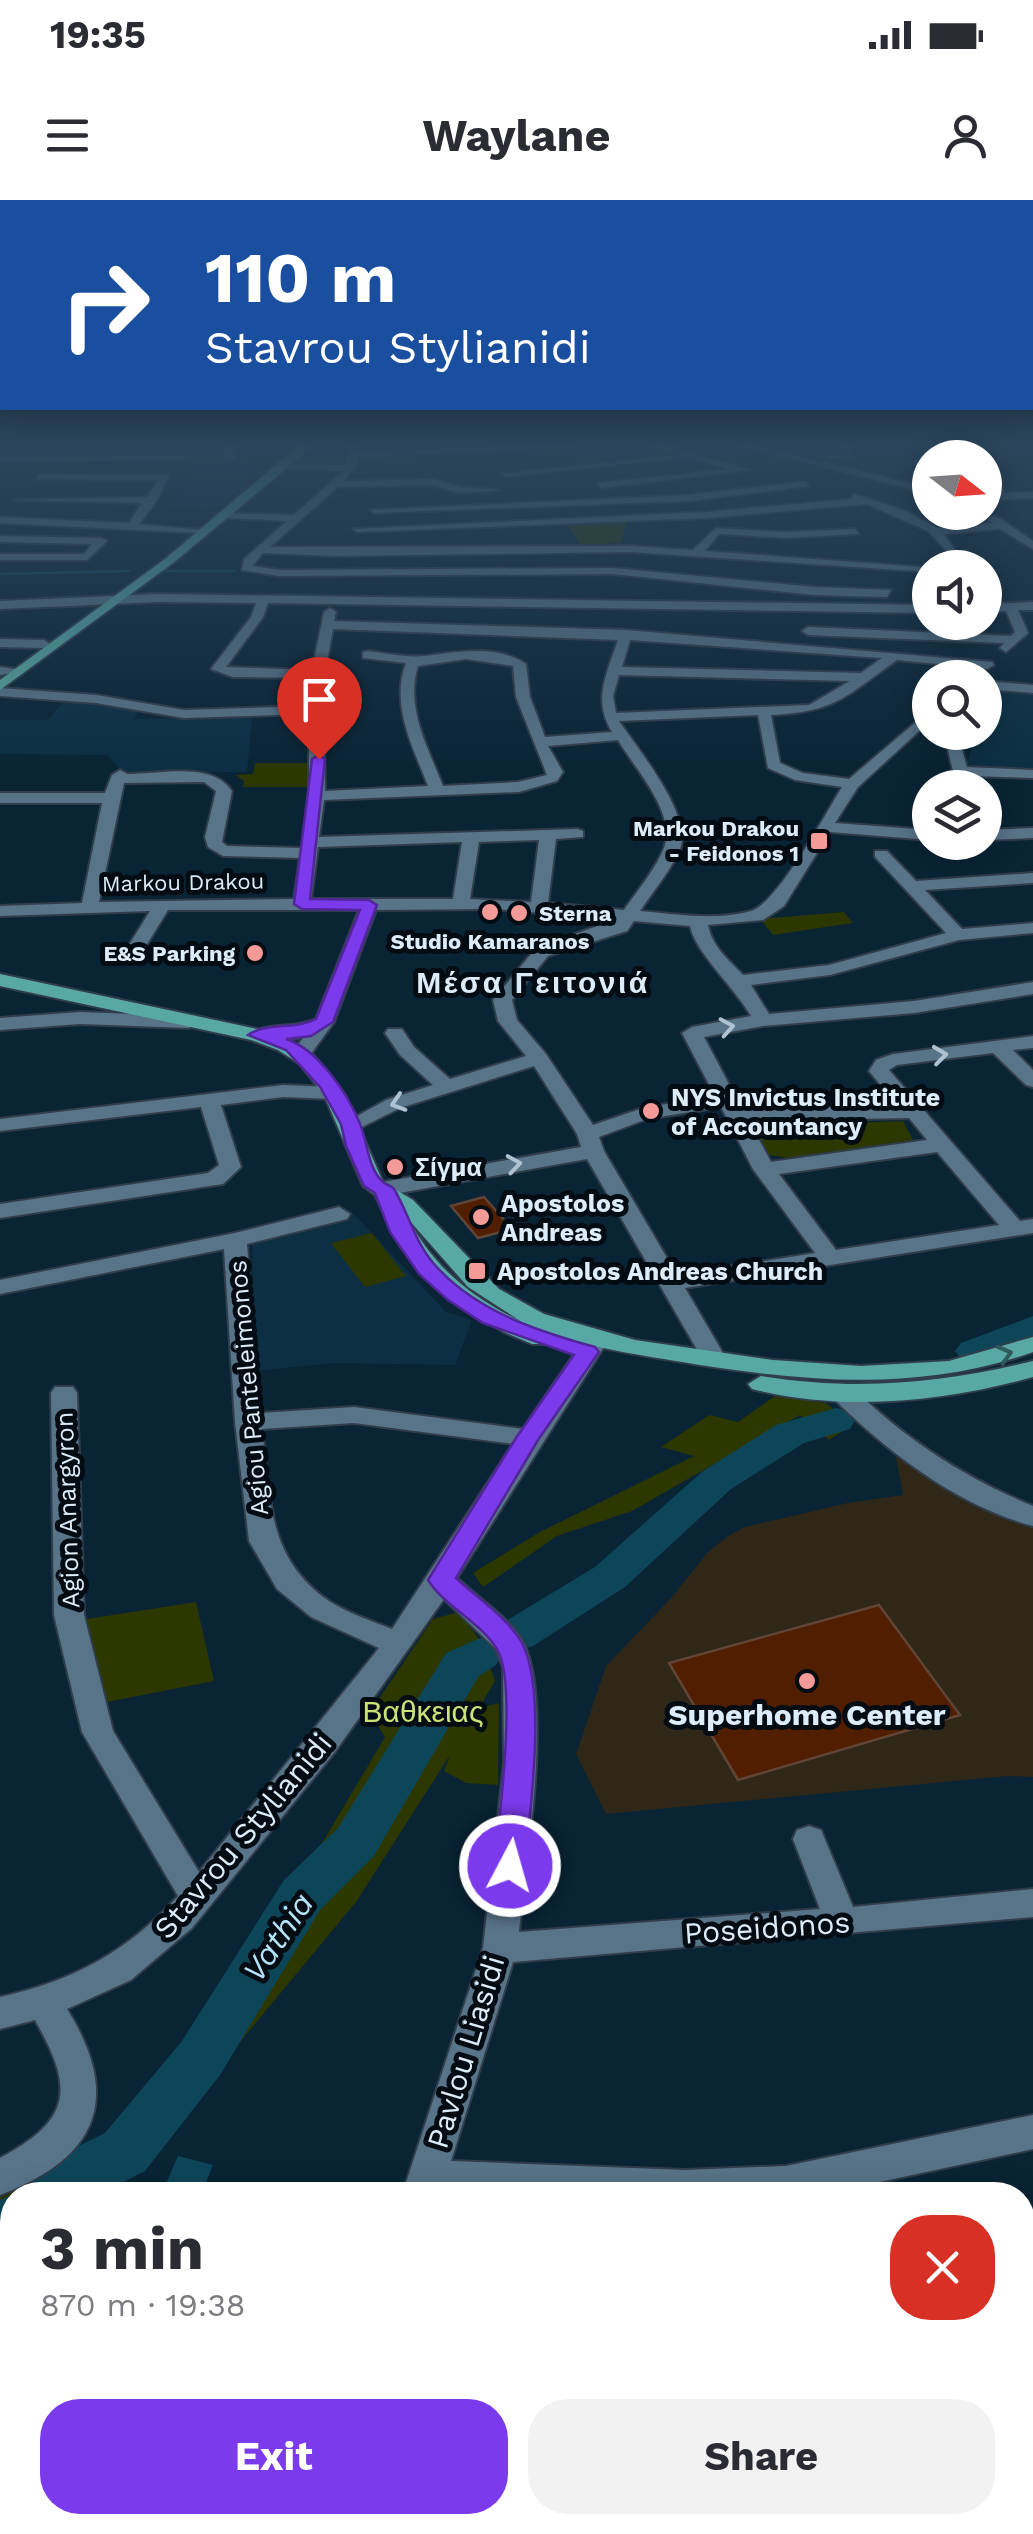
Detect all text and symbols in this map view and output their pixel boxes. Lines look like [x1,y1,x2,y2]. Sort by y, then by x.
text: 19:35 [50,13,146,57]
icon: menu [40,108,95,163]
icon: person [938,108,993,163]
text: Waylane [422,109,611,162]
text: 110 m [205,237,396,319]
icon: right [40,240,170,370]
text: Stavrou Stylianidi [205,321,591,374]
north arrow [912,440,1002,530]
map controls [912,440,1002,860]
button: sound [912,550,1002,640]
pin [277,657,362,760]
button: search [912,660,1002,750]
icon: arrive [292,672,347,727]
button: layers [912,770,1002,860]
place label: Markou Drakou - Feidonos 1 [633,816,799,866]
marker: Markou Drakou - Feidonos 1 [808,830,830,852]
street label: Markou Drakou [102,869,264,896]
marker: Studio Kamaranos [479,901,501,923]
place label: Sterna [539,901,612,926]
marker: Sterna [508,902,530,924]
place label: Studio Kamaranos [390,929,590,954]
place label: E&S Parking [104,941,236,966]
marker: E&S Parking [244,942,266,964]
district label: Μέσα Γειτονιά [416,965,650,1000]
one-way arrow [719,1017,736,1038]
one-way arrow [932,1045,948,1066]
place label: NYS Invictus Institute of Accountancy [671,1083,940,1141]
one-way arrow [390,1091,407,1111]
marker: NYS Invictus Institute of Accountancy [640,1100,662,1122]
place label: Σίγμα [415,1153,482,1182]
one-way arrow [505,1154,522,1175]
marker: Σίγμα [384,1156,406,1178]
place label: Apostolos Andreas [501,1189,624,1247]
marker: Apostolos Andreas [470,1206,492,1228]
place label: Apostolos Andreas Church [497,1257,823,1286]
street label: Agiou Panteleimonos [223,1259,274,1517]
marker: Apostolos Andreas Church [466,1260,488,1282]
one-way arrow [995,1344,1013,1365]
street label: Agion Anargyron [50,1411,85,1609]
marker: Superhome Center [796,1670,818,1692]
park label: Βαθκειας [363,1694,483,1729]
place label: Superhome Center [668,1697,946,1732]
street label: Stavrou Stylianidi [147,1726,339,1945]
position arrow [458,1814,562,1918]
water label: Vathia [235,1886,321,1988]
street label: Poseidonos [683,1904,851,1951]
street label: Pavlou Liasidi [420,1951,511,2152]
text: 3 min [40,2213,204,2284]
button: close [890,2215,995,2320]
text: 870 m · 19:38 [40,2286,246,2324]
button: Exit [40,2399,508,2514]
button: Share [528,2399,995,2514]

